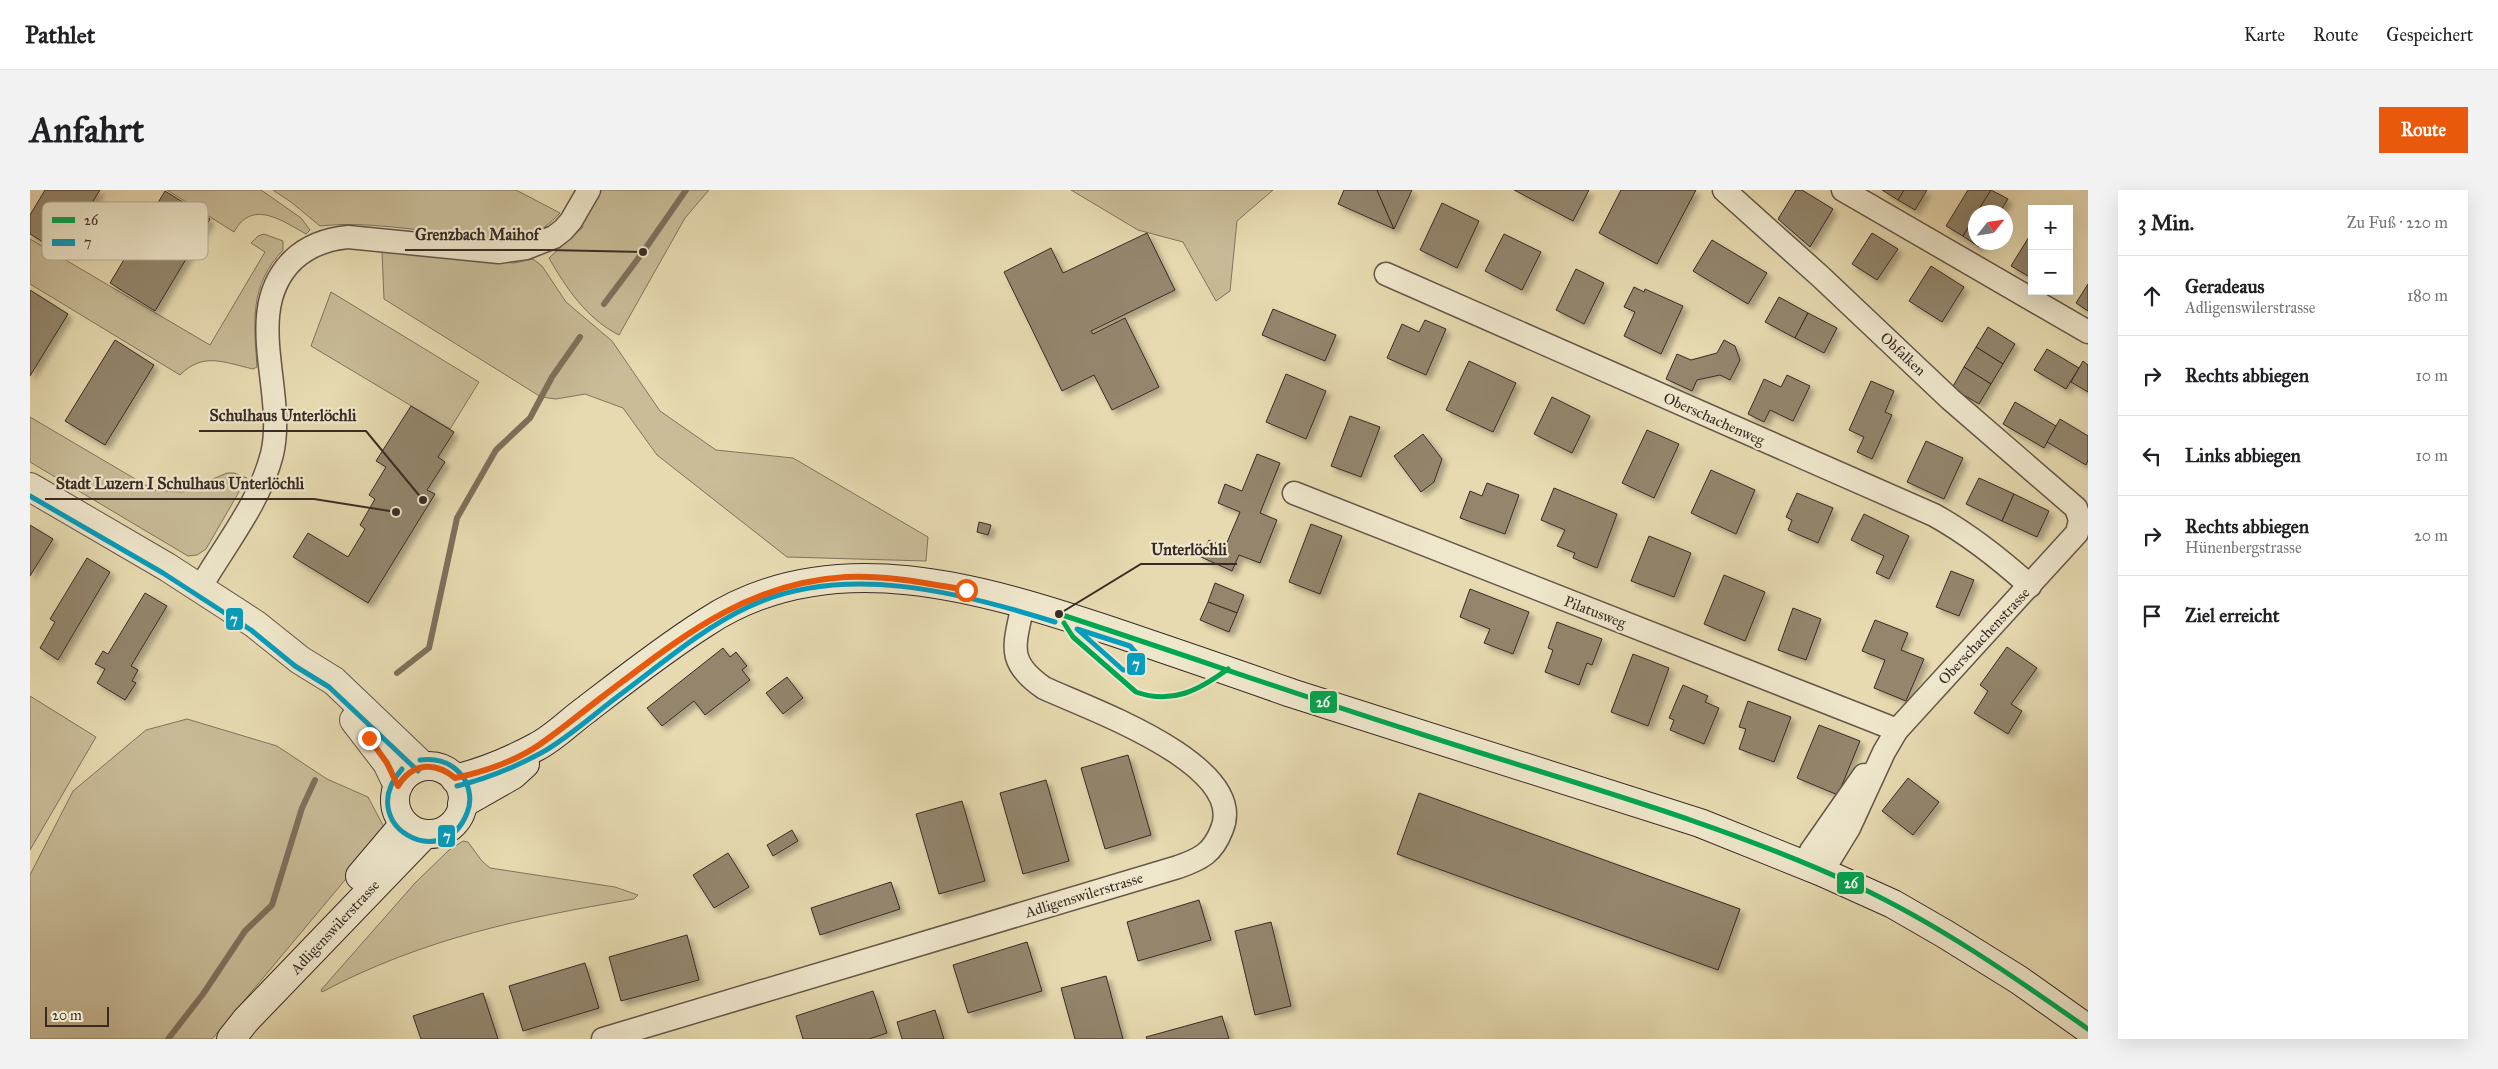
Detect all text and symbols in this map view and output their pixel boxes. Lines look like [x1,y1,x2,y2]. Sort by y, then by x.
text: Pathlet [25,20,95,50]
text: Karte [2244,24,2285,46]
text: Route [2313,24,2358,46]
text: Gespeichert [2386,24,2473,46]
button: Route [2379,107,2468,153]
text: Anfahrt [30,109,144,152]
legend [42,202,208,260]
north arrow [1968,205,2013,250]
map controls [2028,205,2073,295]
button: + [2028,205,2073,250]
text: 3 Min. [2138,210,2194,236]
text: 26 [84,212,99,229]
text: Zu Fuß · 220 m [2347,213,2448,232]
callout: Grenzbach Maihof [405,219,549,250]
text: Grenzbach Maihof [415,225,542,244]
text: 7 [84,234,91,251]
button: − [2028,250,2073,295]
text: Geradeaus [2185,275,2264,298]
icon: ahead [2138,282,2166,310]
text: 180 m [2407,286,2448,305]
text: Adligenswilerstrasse [2185,298,2315,317]
street label: Obfalken [1877,329,1929,379]
icon: right [2138,362,2166,390]
text: Rechts abbiegen [2185,364,2309,387]
text: 10 m [2416,366,2448,385]
street label: Oberschachenweg [1661,389,1768,450]
callout: Schulhaus Unterlöchli [199,400,366,431]
text: Schulhaus Unterlöchli [210,406,357,425]
icon: left [2138,442,2166,470]
text: Links abbiegen [2185,444,2301,467]
text: 10 m [2416,446,2448,465]
callout: Stadt Luzern I Schulhaus Unterlöchli [45,468,314,499]
text: Stadt Luzern I Schulhaus Unterlöchli [56,474,305,493]
text: Rechts abbiegen [2185,515,2309,538]
icon: right [2138,522,2166,550]
text: 20 m [2414,526,2448,545]
callout: Unterlöchli [1141,533,1237,564]
text: Hünenbergstrasse [2185,538,2302,557]
text: Unterlöchli [1151,540,1228,559]
route start [955,579,978,602]
street label: Oberschachenstrasse [1934,584,2034,688]
street label: Pilatusweg [1562,592,1629,632]
icon: arrive [2138,602,2166,630]
text: Ziel erreicht [2185,604,2279,627]
line badge: 7 [225,607,244,631]
text: 7 [230,611,238,628]
line badge: 7 [1126,652,1146,676]
text: 7 [1132,656,1140,673]
line badge: 26 [1309,690,1338,714]
text: 26 [1316,694,1331,711]
route end [358,727,381,750]
line badge: 7 [437,824,456,848]
text: 7 [443,828,451,845]
street label: Adligenswilerstrasse [1022,869,1145,922]
line badge: 26 [1836,871,1865,895]
text: 26 [1844,875,1859,892]
street label: Adligenswilerstrasse [286,876,383,979]
scale bar [45,1004,109,1027]
text: 20 m [52,1007,82,1024]

